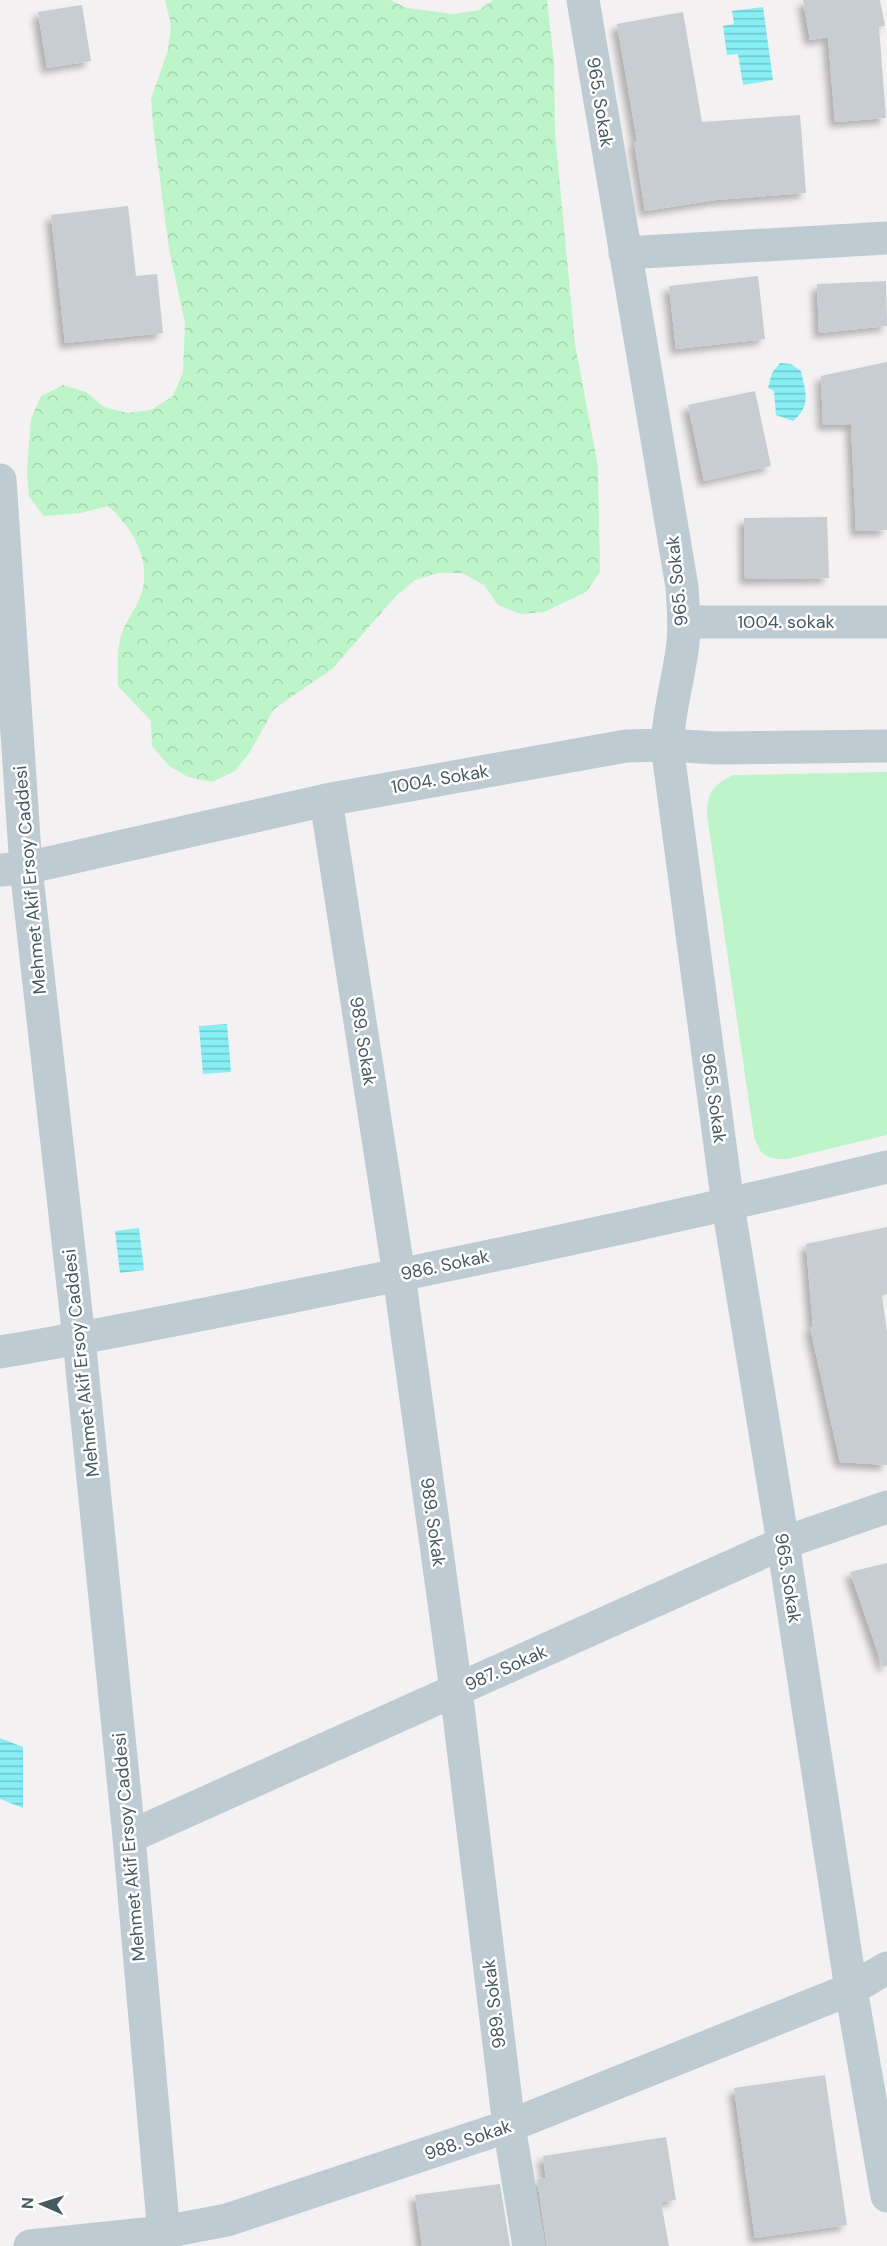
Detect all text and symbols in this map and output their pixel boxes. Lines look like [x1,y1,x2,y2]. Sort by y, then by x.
street label: 965. Sokak [581,55,619,149]
street label: 965. Sokak [660,535,694,627]
street label: 1004. sokak [737,610,835,634]
street label: 1004. Sokak [389,759,491,799]
street label: Mehmet Akif Ersoy Caddesi [8,765,52,995]
street label: 989. Sokak [344,995,382,1087]
street label: 965. Sokak [696,1051,732,1145]
street label: 986. Sokak [399,1244,491,1286]
street label: Mehmet Akif Ersoy Caddesi [57,1248,105,1478]
street label: 989. Sokak [415,1476,451,1568]
street label: 965. Sokak [769,1531,807,1625]
street label: 987. Sokak [461,1639,551,1697]
street label: Mehmet Akif Ersoy Caddesi [107,1732,151,1962]
street label: 989. Sokak [477,1958,511,2050]
street label: 988. Sokak [421,2114,515,2166]
north arrow [12,2174,72,2234]
text: N [17,2197,38,2210]

